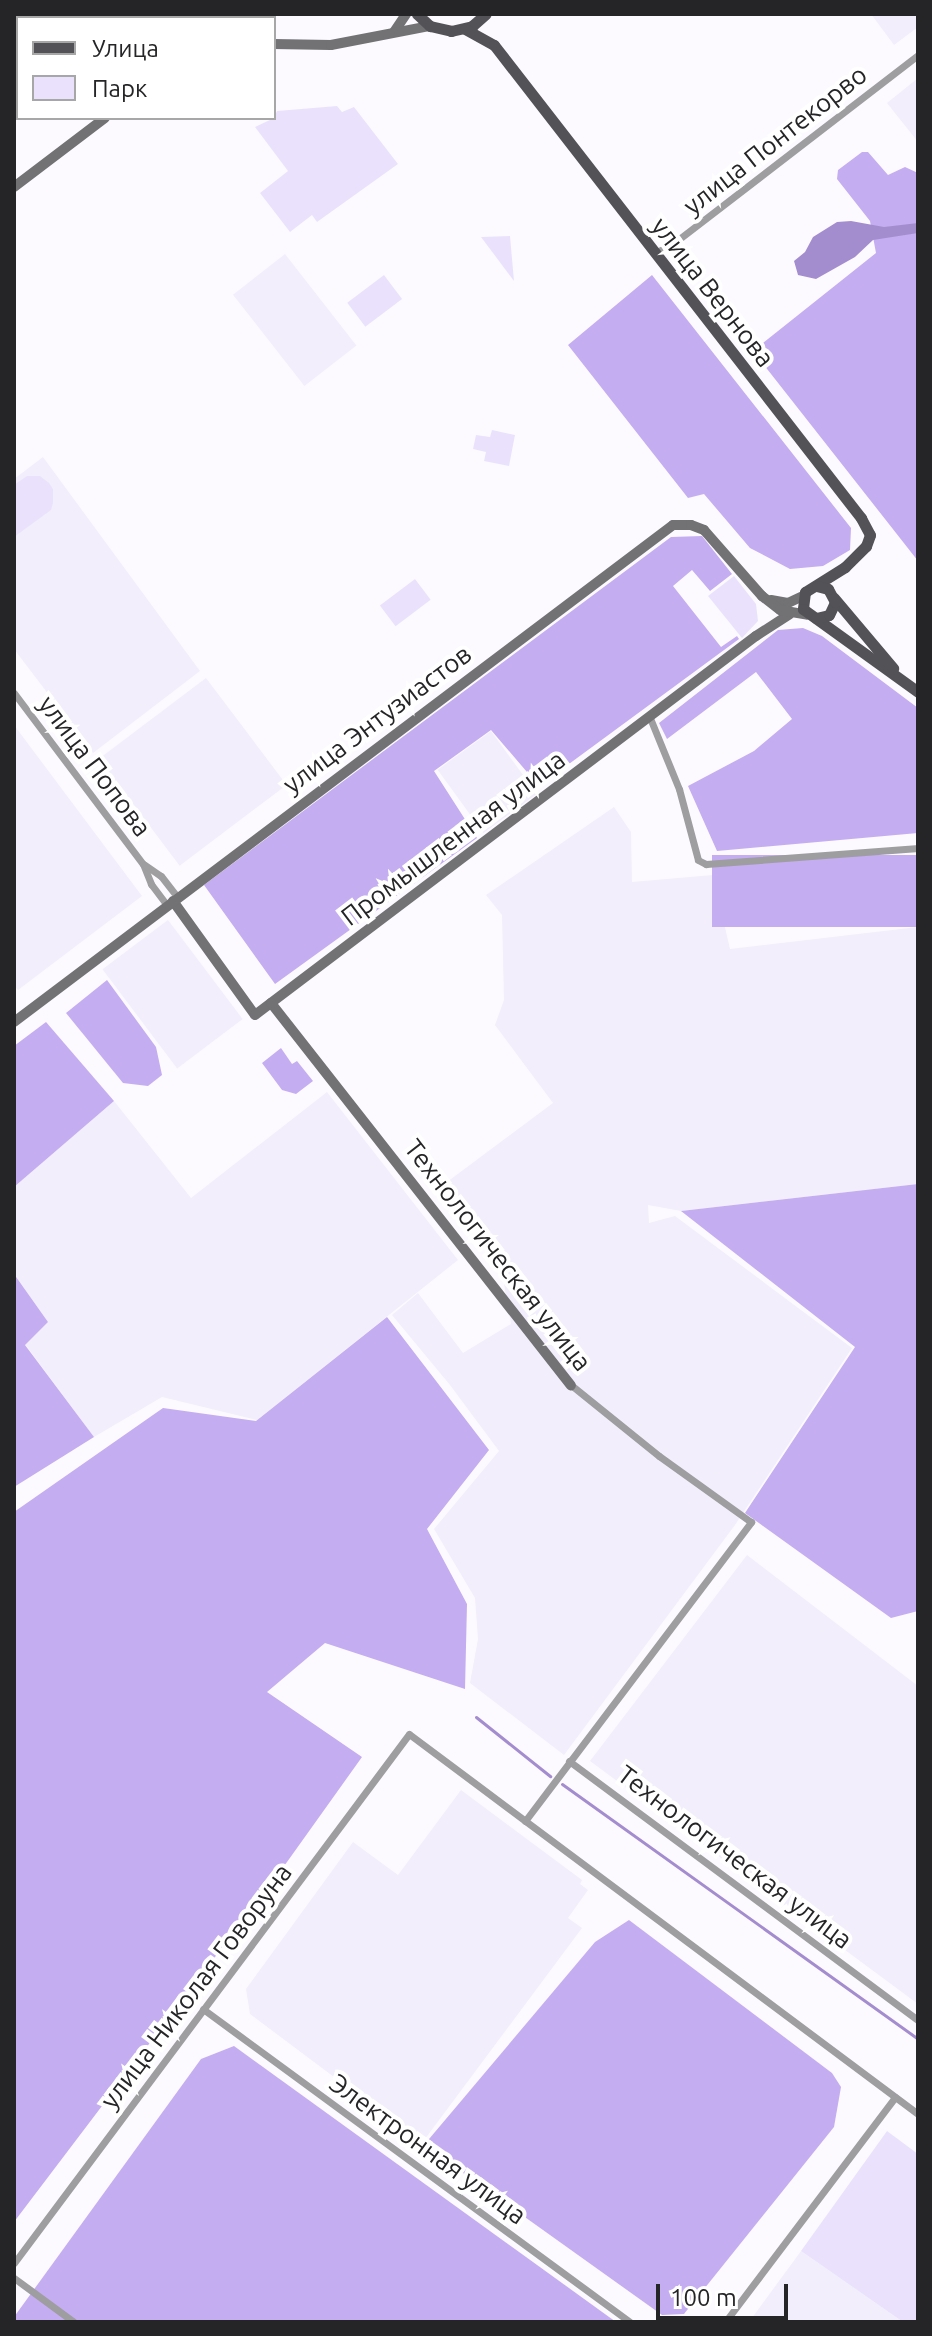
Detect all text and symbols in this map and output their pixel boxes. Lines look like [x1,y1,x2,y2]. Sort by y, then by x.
legend [16,16,276,120]
text: Улица [92,35,159,62]
street label: улица Понтекорво [677,59,873,221]
text: Парк [92,75,147,102]
street label: улица Вернова [645,211,781,373]
street label: улица Энтузиастов [277,638,477,800]
street label: улица Попова [32,689,158,843]
street label: Промышленная улица [335,744,571,932]
street label: Технологическая улица [398,1133,598,1377]
street label: Технологическая улица [612,1759,858,1955]
street label: улица Николая Говоруна [94,1857,298,2115]
street label: Электронная улица [324,2067,532,2231]
scale bar [660,2268,792,2318]
text: 100 m [670,2284,737,2311]

